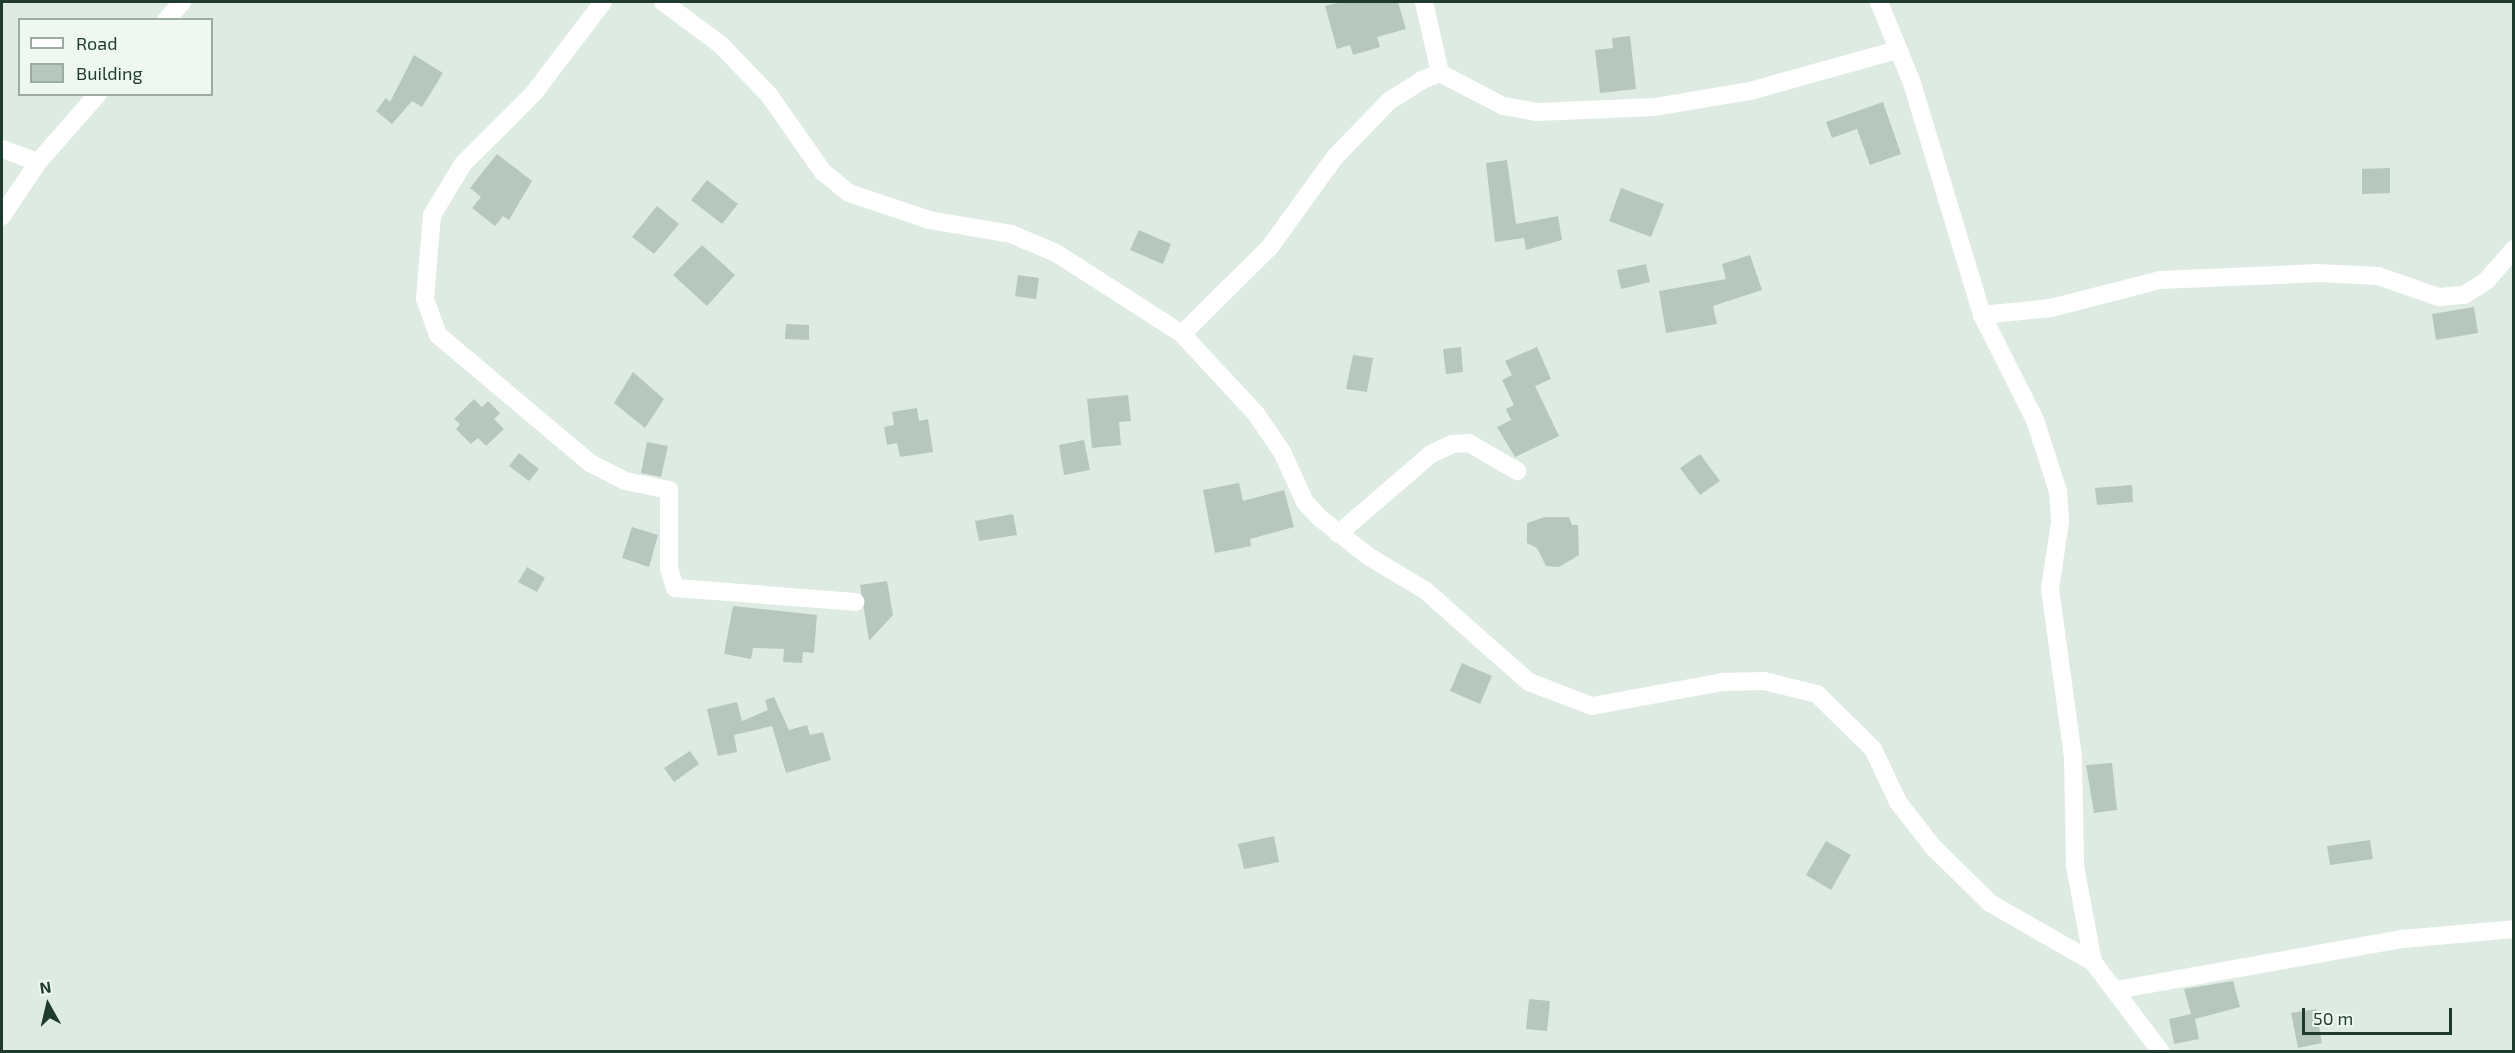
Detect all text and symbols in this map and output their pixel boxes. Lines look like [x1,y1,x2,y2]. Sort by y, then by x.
legend [18,18,213,96]
text: Road [76,32,117,54]
text: Building [76,62,143,84]
north arrow [18,975,78,1035]
text: N [38,976,52,997]
scale bar [2305,996,2455,1034]
text: 50 m [2313,1007,2353,1029]

